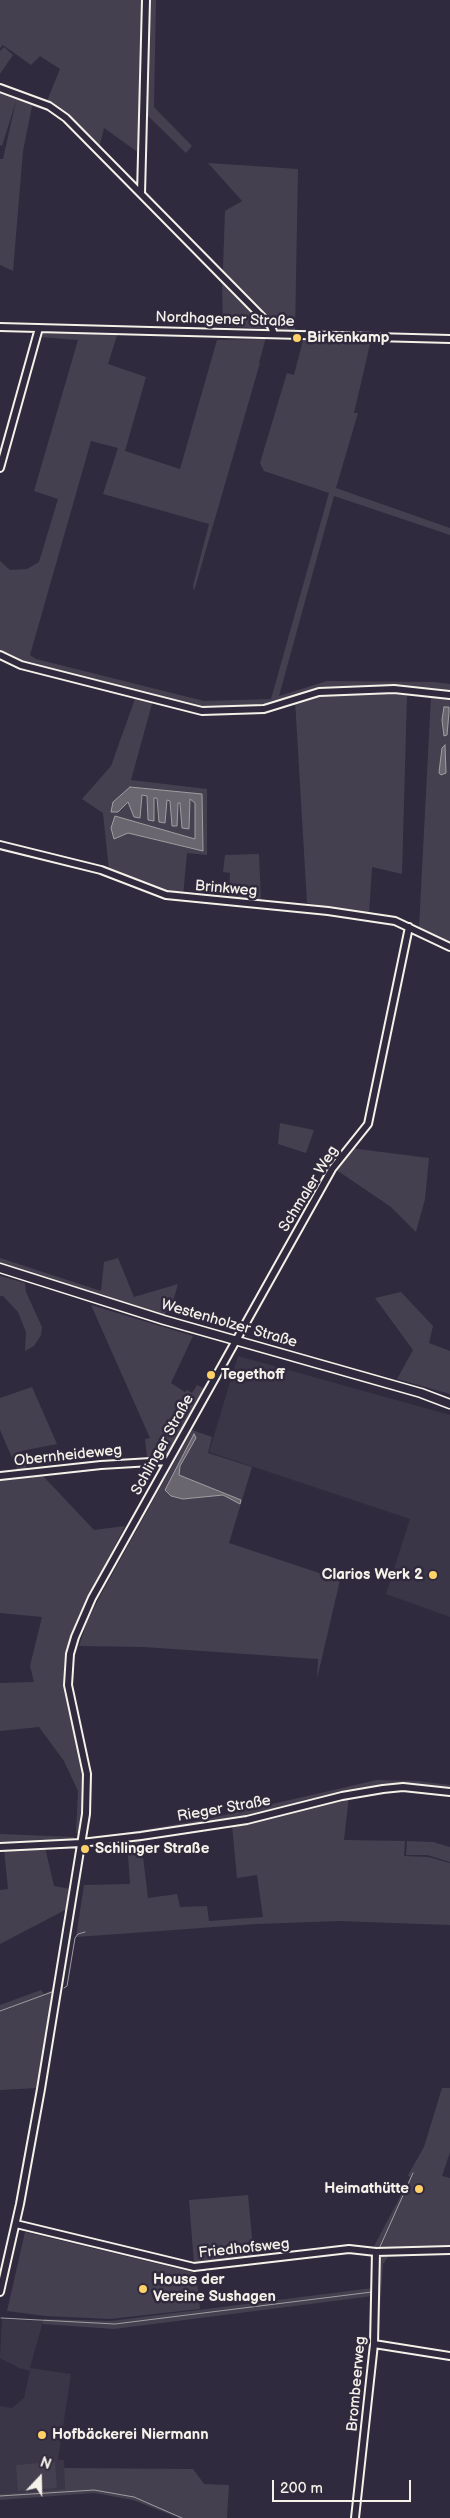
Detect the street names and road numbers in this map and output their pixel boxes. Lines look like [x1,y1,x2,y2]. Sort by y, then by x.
street label: Nordhagener Straße [155,309,295,331]
street label: Brinkweg [194,877,258,901]
street label: Schmaler Weg [275,1143,343,1235]
street label: Westenholzer Straße [159,1296,299,1352]
street label: Schlinger Straße [128,1392,198,1498]
street label: Obernheideweg [13,1441,123,1471]
street label: Rieger Straße [176,1792,272,1826]
street label: Friedhofsweg [198,2235,290,2263]
street label: Brombeerweg [344,2336,370,2432]

